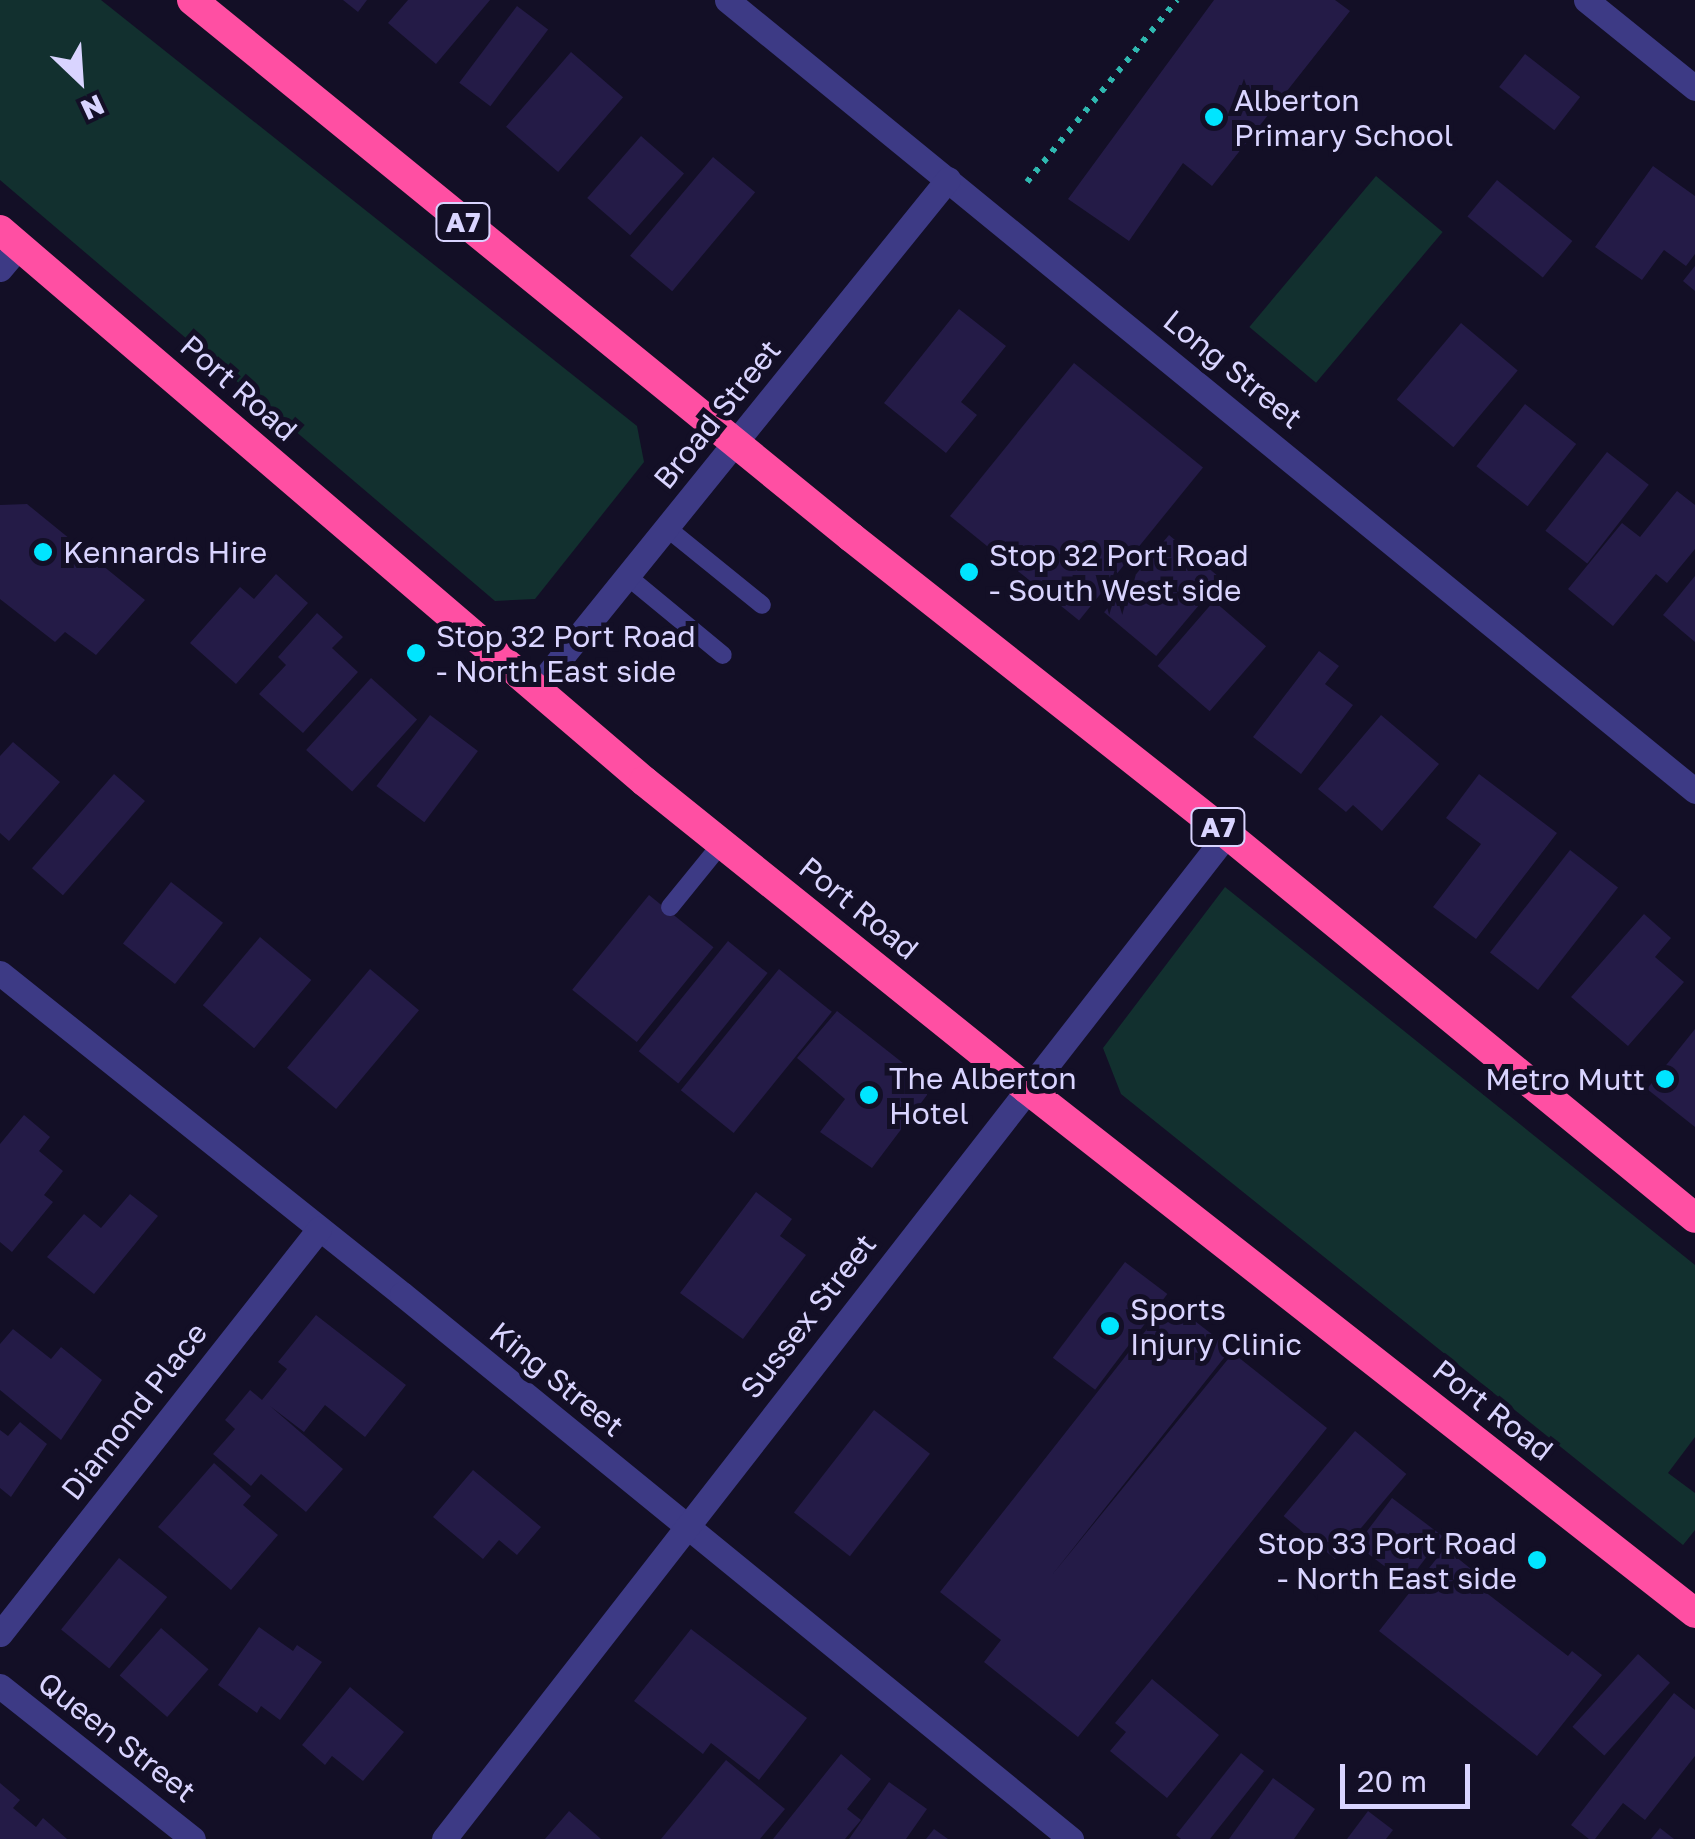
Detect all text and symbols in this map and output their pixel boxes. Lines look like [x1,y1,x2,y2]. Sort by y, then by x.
north arrow [30,30,130,130]
place label: Alberton Primary School [1234,82,1453,152]
text: N [76,88,110,127]
marker: Alberton Primary School [1203,106,1225,128]
road number: A7 [433,199,493,245]
street label: Long Street [1156,302,1310,436]
street label: Port Road [173,328,305,448]
street label: Broad Street [646,332,788,496]
place label: Kennards Hire [63,534,267,570]
place label: Stop 32 Port Road - South West side [989,537,1249,608]
marker: Kennards Hire [32,541,54,563]
marker: Stop 32 Port Road - South West side [958,561,980,583]
place label: Stop 32 Port Road - North East side [436,618,696,688]
marker: Stop 32 Port Road - North East side [405,642,427,664]
road number: A7 [1188,804,1248,850]
street label: Port Road [792,849,926,967]
place label: The Alberton Hotel [889,1060,1077,1130]
place label: Metro Mutt [1485,1061,1645,1097]
marker: Metro Mutt [1654,1068,1676,1090]
marker: The Alberton Hotel [858,1084,880,1106]
street label: Sussex Street [733,1227,883,1405]
place label: Sports Injury Clinic [1130,1291,1302,1362]
street label: King Street [483,1314,631,1444]
street label: Diamond Place [54,1315,214,1507]
marker: Sports Injury Clinic [1099,1315,1121,1337]
street label: Port Road [1426,1352,1560,1468]
place label: Stop 33 Port Road - North East side [1257,1525,1517,1596]
marker: Stop 33 Port Road - North East side [1526,1549,1548,1571]
street label: Queen Street [31,1664,203,1810]
scale bar [1345,1744,1475,1806]
text: 20 m [1357,1763,1427,1799]

